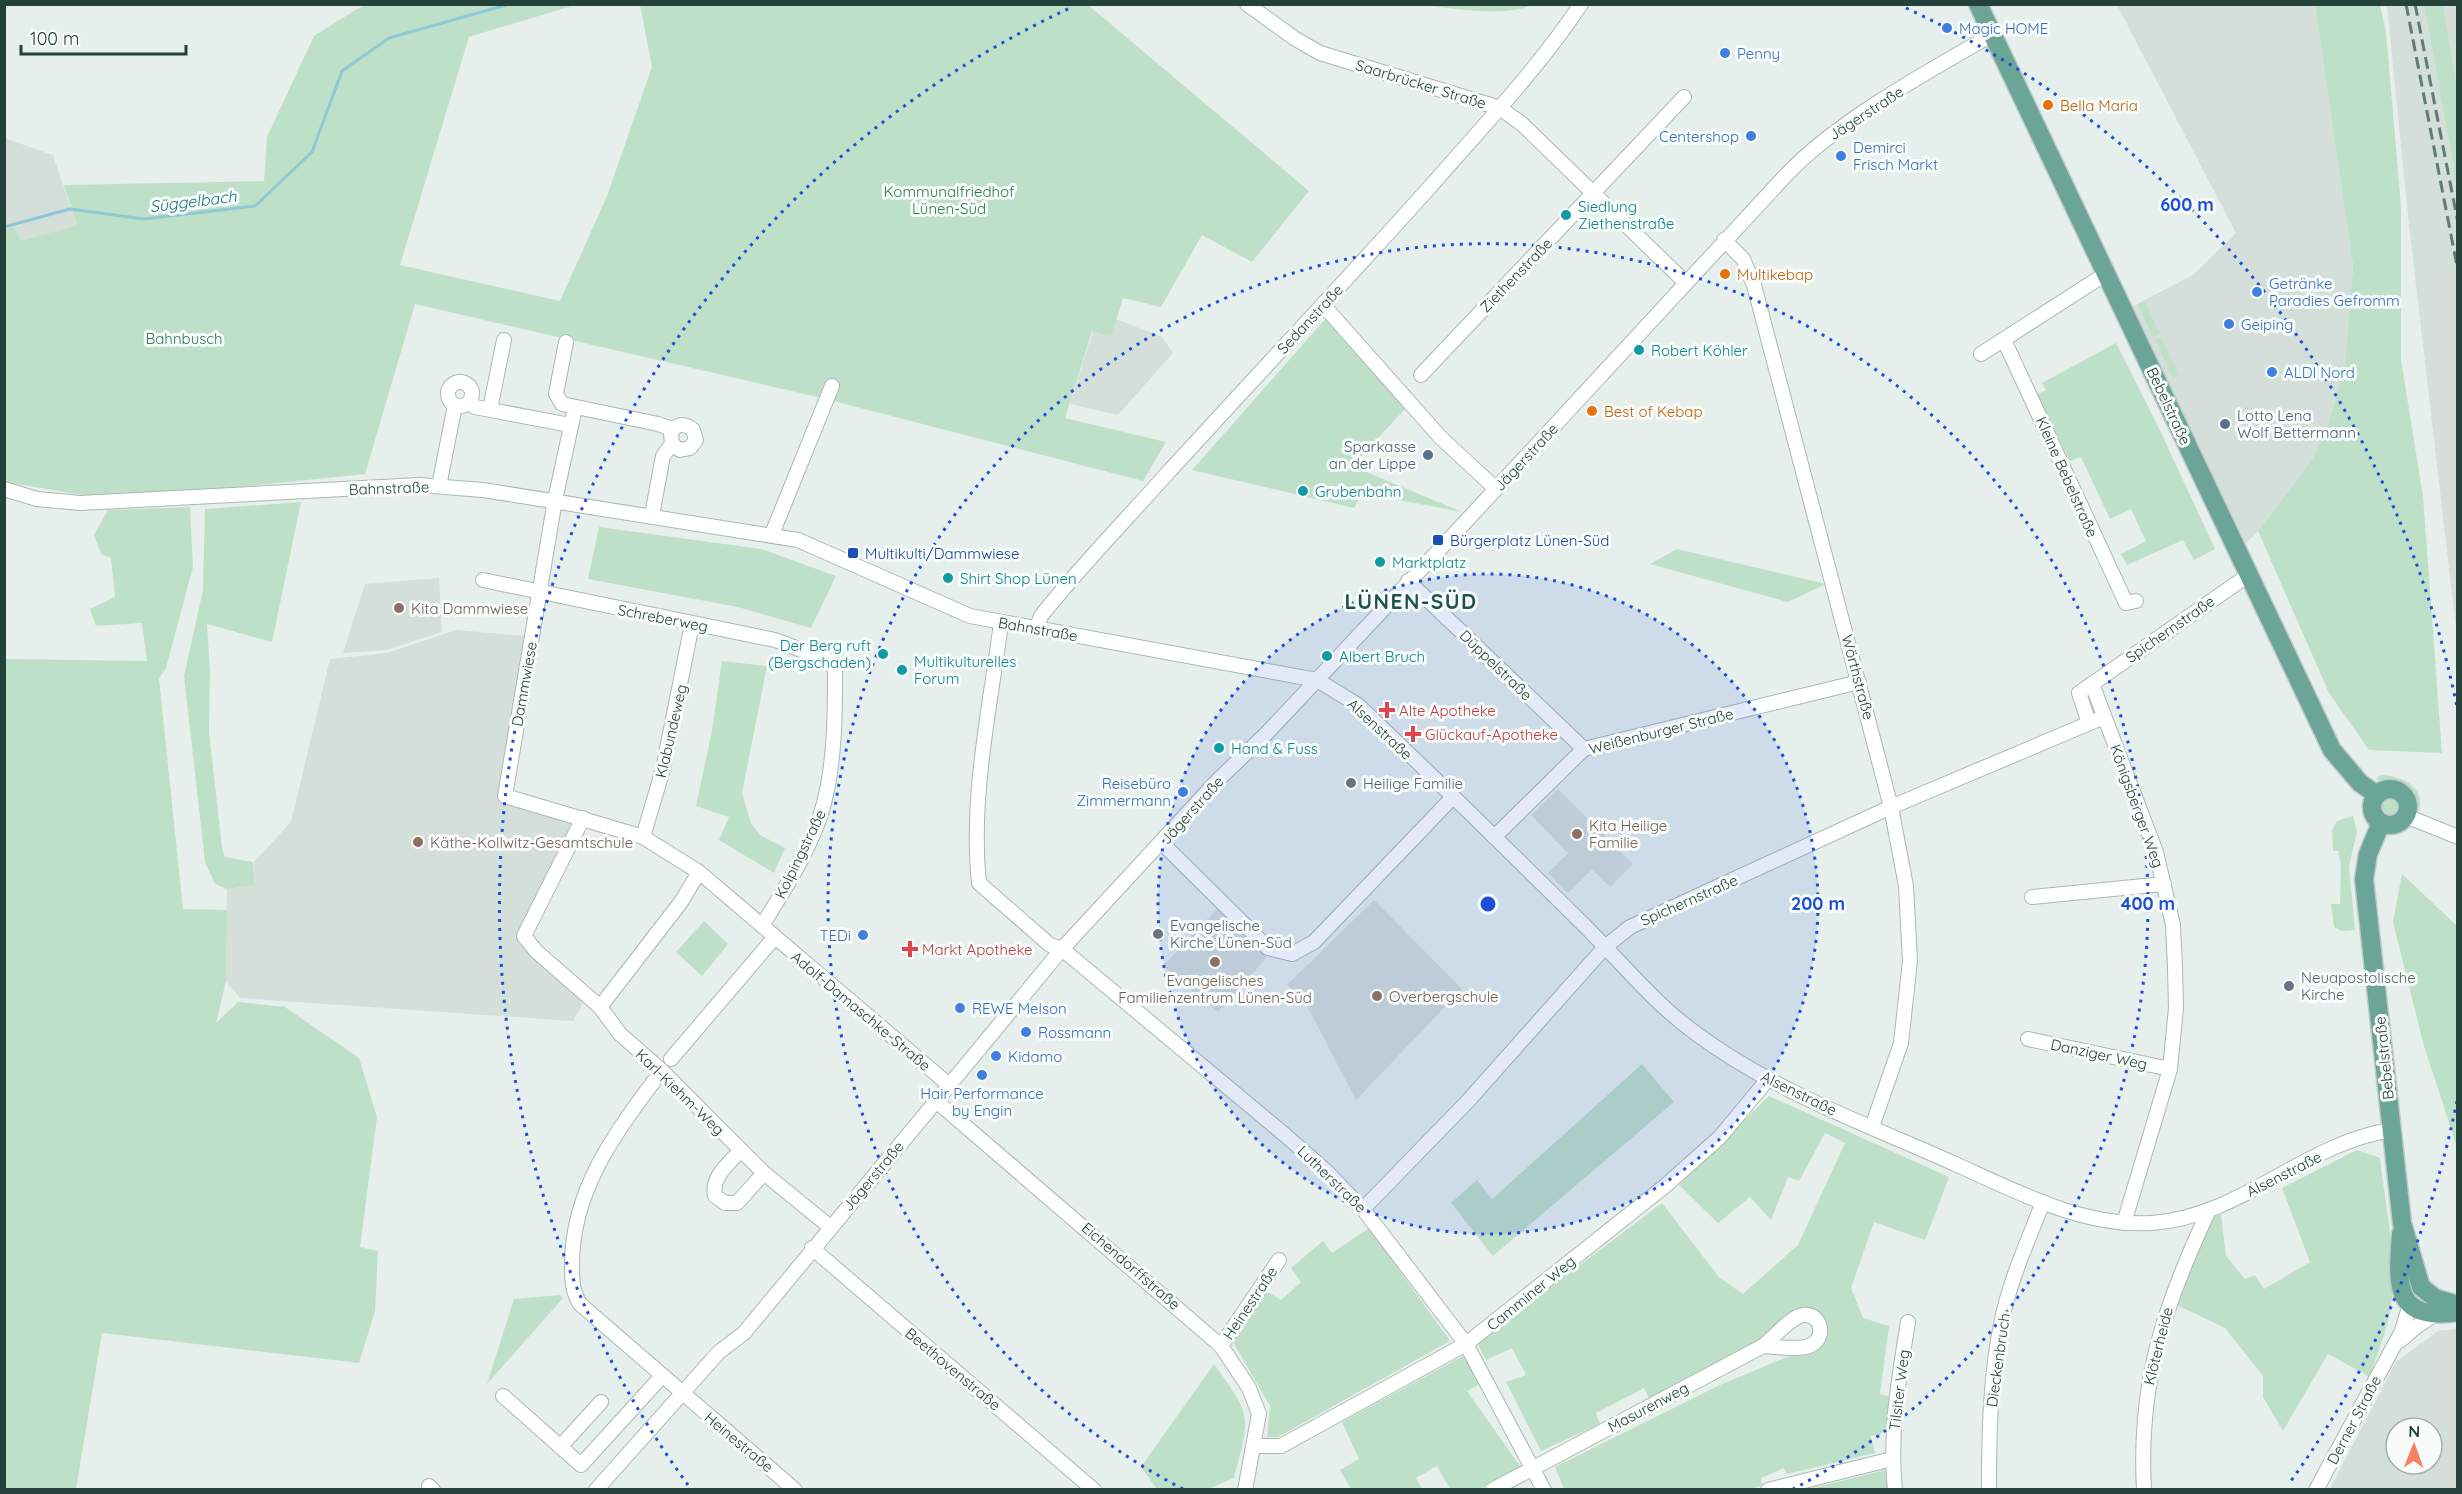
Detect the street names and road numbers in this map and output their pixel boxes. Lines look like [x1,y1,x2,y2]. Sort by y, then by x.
street label: Saarbrücker Straße [1353,55,1489,113]
street label: Jägerstraße [1825,82,1907,144]
street label: Ziethenstraße [1476,234,1556,316]
street label: Sedanstraße [1273,280,1347,358]
street label: Bebelstraße [2143,364,2195,448]
street label: Kleine Bebelstraße [2032,414,2102,540]
street label: Jägerstraße [1490,419,1562,495]
street label: Bahnstraße [348,477,430,499]
street label: Spichernstraße [2122,591,2218,667]
street label: Schreberweg [616,600,710,636]
street label: Bahnstraße [997,613,1079,645]
street label: Düppelstraße [1456,626,1536,704]
street label: Wörthstraße [1838,632,1878,722]
street label: Dammwiese [507,640,541,728]
street label: Klabundeweg [651,682,691,780]
street label: Alsenstraße [1344,694,1416,764]
street label: Weißenburger Straße [1587,704,1735,758]
street label: Königsberger Weg [2106,742,2168,870]
street label: Jägerstraße [1156,772,1228,848]
street label: Kolpingstraße [770,806,830,902]
street label: Spichernstraße [1637,870,1741,930]
street label: Adolf-Damaschke-Straße [787,947,935,1075]
street label: Bebelstraße [2370,1015,2398,1101]
street label: Danziger Weg [2049,1034,2149,1074]
street label: Karl-Kiehm-Weg [632,1045,728,1139]
street label: Alsenstraße [1758,1067,1840,1119]
street label: Jägerstraße [838,1137,908,1215]
street label: Lutherstraße [1293,1141,1371,1217]
street label: Alsenstraße [2243,1147,2325,1201]
street label: Eichendorffstraße [1078,1218,1184,1314]
street label: Camminer Weg [1483,1251,1579,1335]
street label: Heinestraße [1219,1263,1281,1343]
street label: Klöterheide [2139,1305,2177,1387]
street label: Dieckenbruch [1982,1312,2014,1408]
street label: Beethovenstraße [901,1324,1005,1414]
street label: Tilsiter Weg [1885,1348,1913,1432]
street label: Derner Straße [2323,1372,2385,1468]
street label: Masurenweg [1604,1378,1692,1436]
street label: Heinestraße [701,1408,777,1476]

